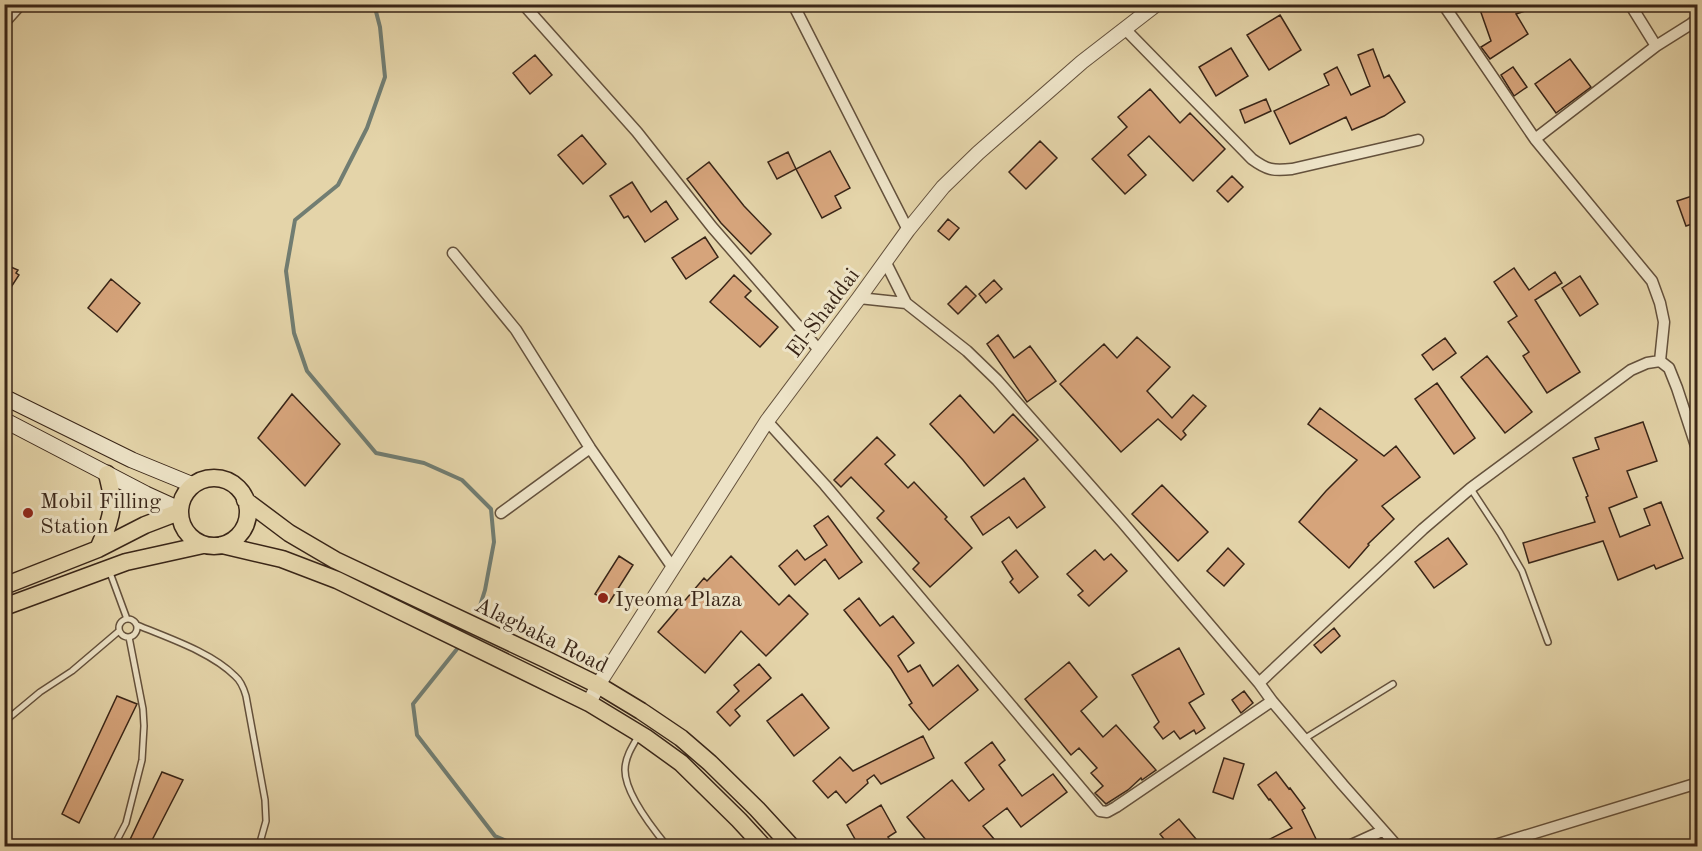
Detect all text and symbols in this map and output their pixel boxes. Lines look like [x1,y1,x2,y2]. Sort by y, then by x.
street label: El-Shaddai [783,264,864,362]
place label: Mobil Filling Station [40,491,161,538]
marker: Mobil Filling Station [21,506,35,520]
place label: Iyeoma Plaza [615,589,742,611]
marker: Iyeoma Plaza [596,591,610,605]
street label: Alagbaka Road [471,594,611,677]

